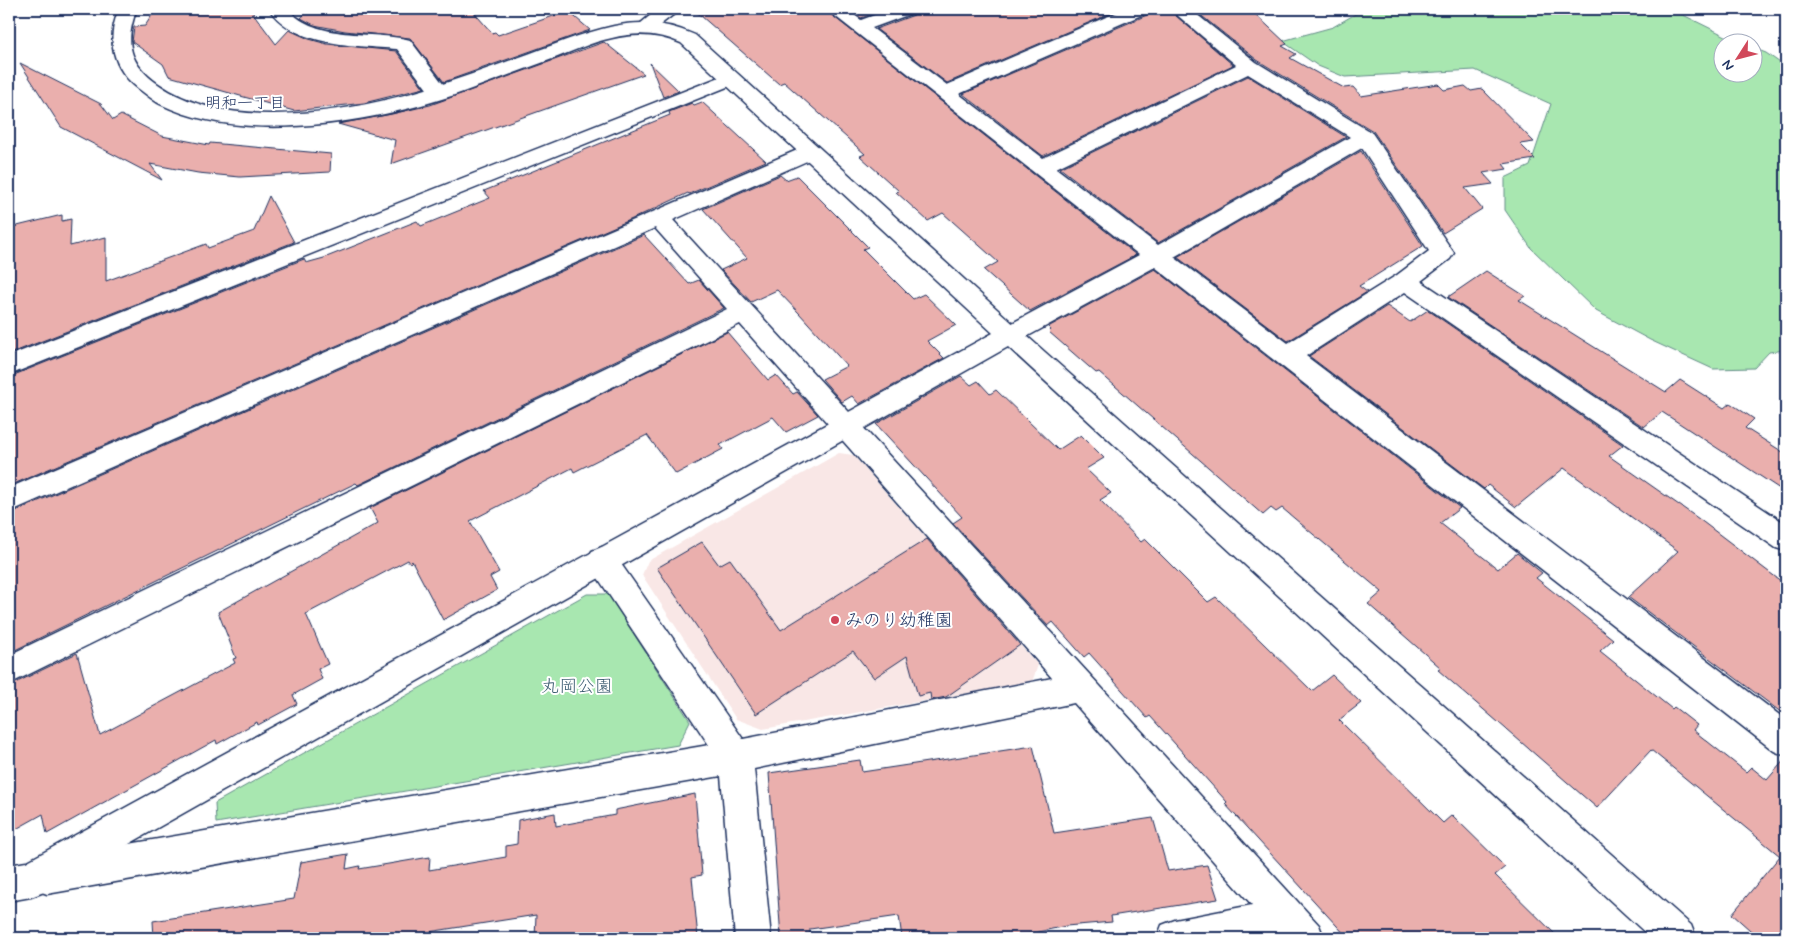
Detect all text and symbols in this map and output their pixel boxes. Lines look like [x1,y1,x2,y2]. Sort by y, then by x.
north arrow [1712,32,1762,82]
text: N [1718,56,1738,74]
district label: 明和一丁目 [205,93,285,114]
place label: みのり幼稚園 [845,609,953,633]
marker: みのり幼稚園 [829,614,841,626]
park label: 丸岡公園 [541,675,613,699]

